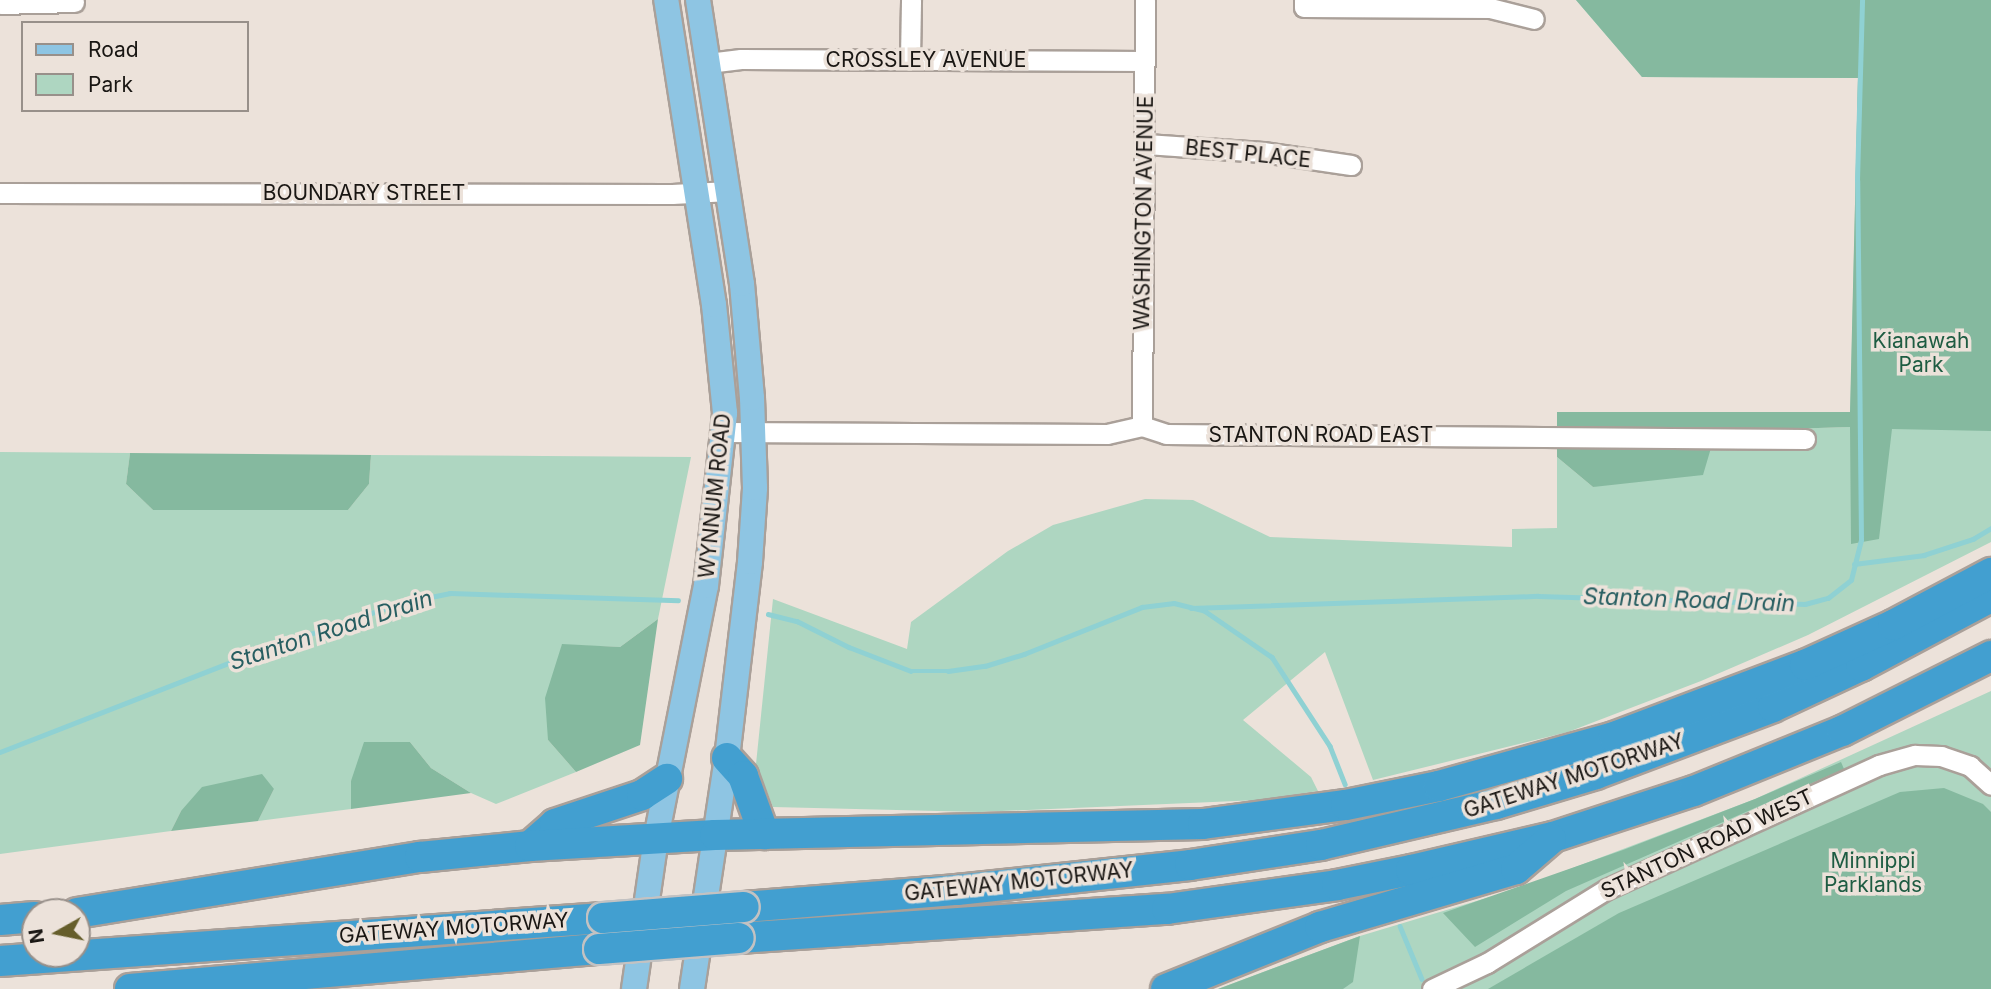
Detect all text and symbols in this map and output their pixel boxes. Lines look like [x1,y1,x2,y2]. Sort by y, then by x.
legend [21,21,248,112]
text: Road [88,37,139,62]
street label: CROSSLEY AVENUE [826,47,1026,73]
text: Park [88,72,133,97]
street label: WASHINGTON AVENUE [1129,96,1159,330]
street label: BEST PLACE [1184,135,1312,173]
street label: BOUNDARY STREET [263,180,465,206]
park label: Kianawah Park [1873,328,1969,378]
street label: WYNNUM ROAD [694,412,736,580]
street label: STANTON ROAD EAST [1209,422,1433,448]
water label: Stanton Road Drain [1583,583,1795,617]
water label: Stanton Road Drain [226,584,436,676]
street label: GATEWAY MOTORWAY [1461,728,1687,824]
street label: STANTON ROAD WEST [1597,784,1817,904]
park label: Minnippi Parklands [1824,848,1922,898]
street label: GATEWAY MOTORWAY [903,857,1135,907]
north arrow [21,898,91,968]
street label: GATEWAY MOTORWAY [338,907,570,949]
text: N [24,927,49,945]

